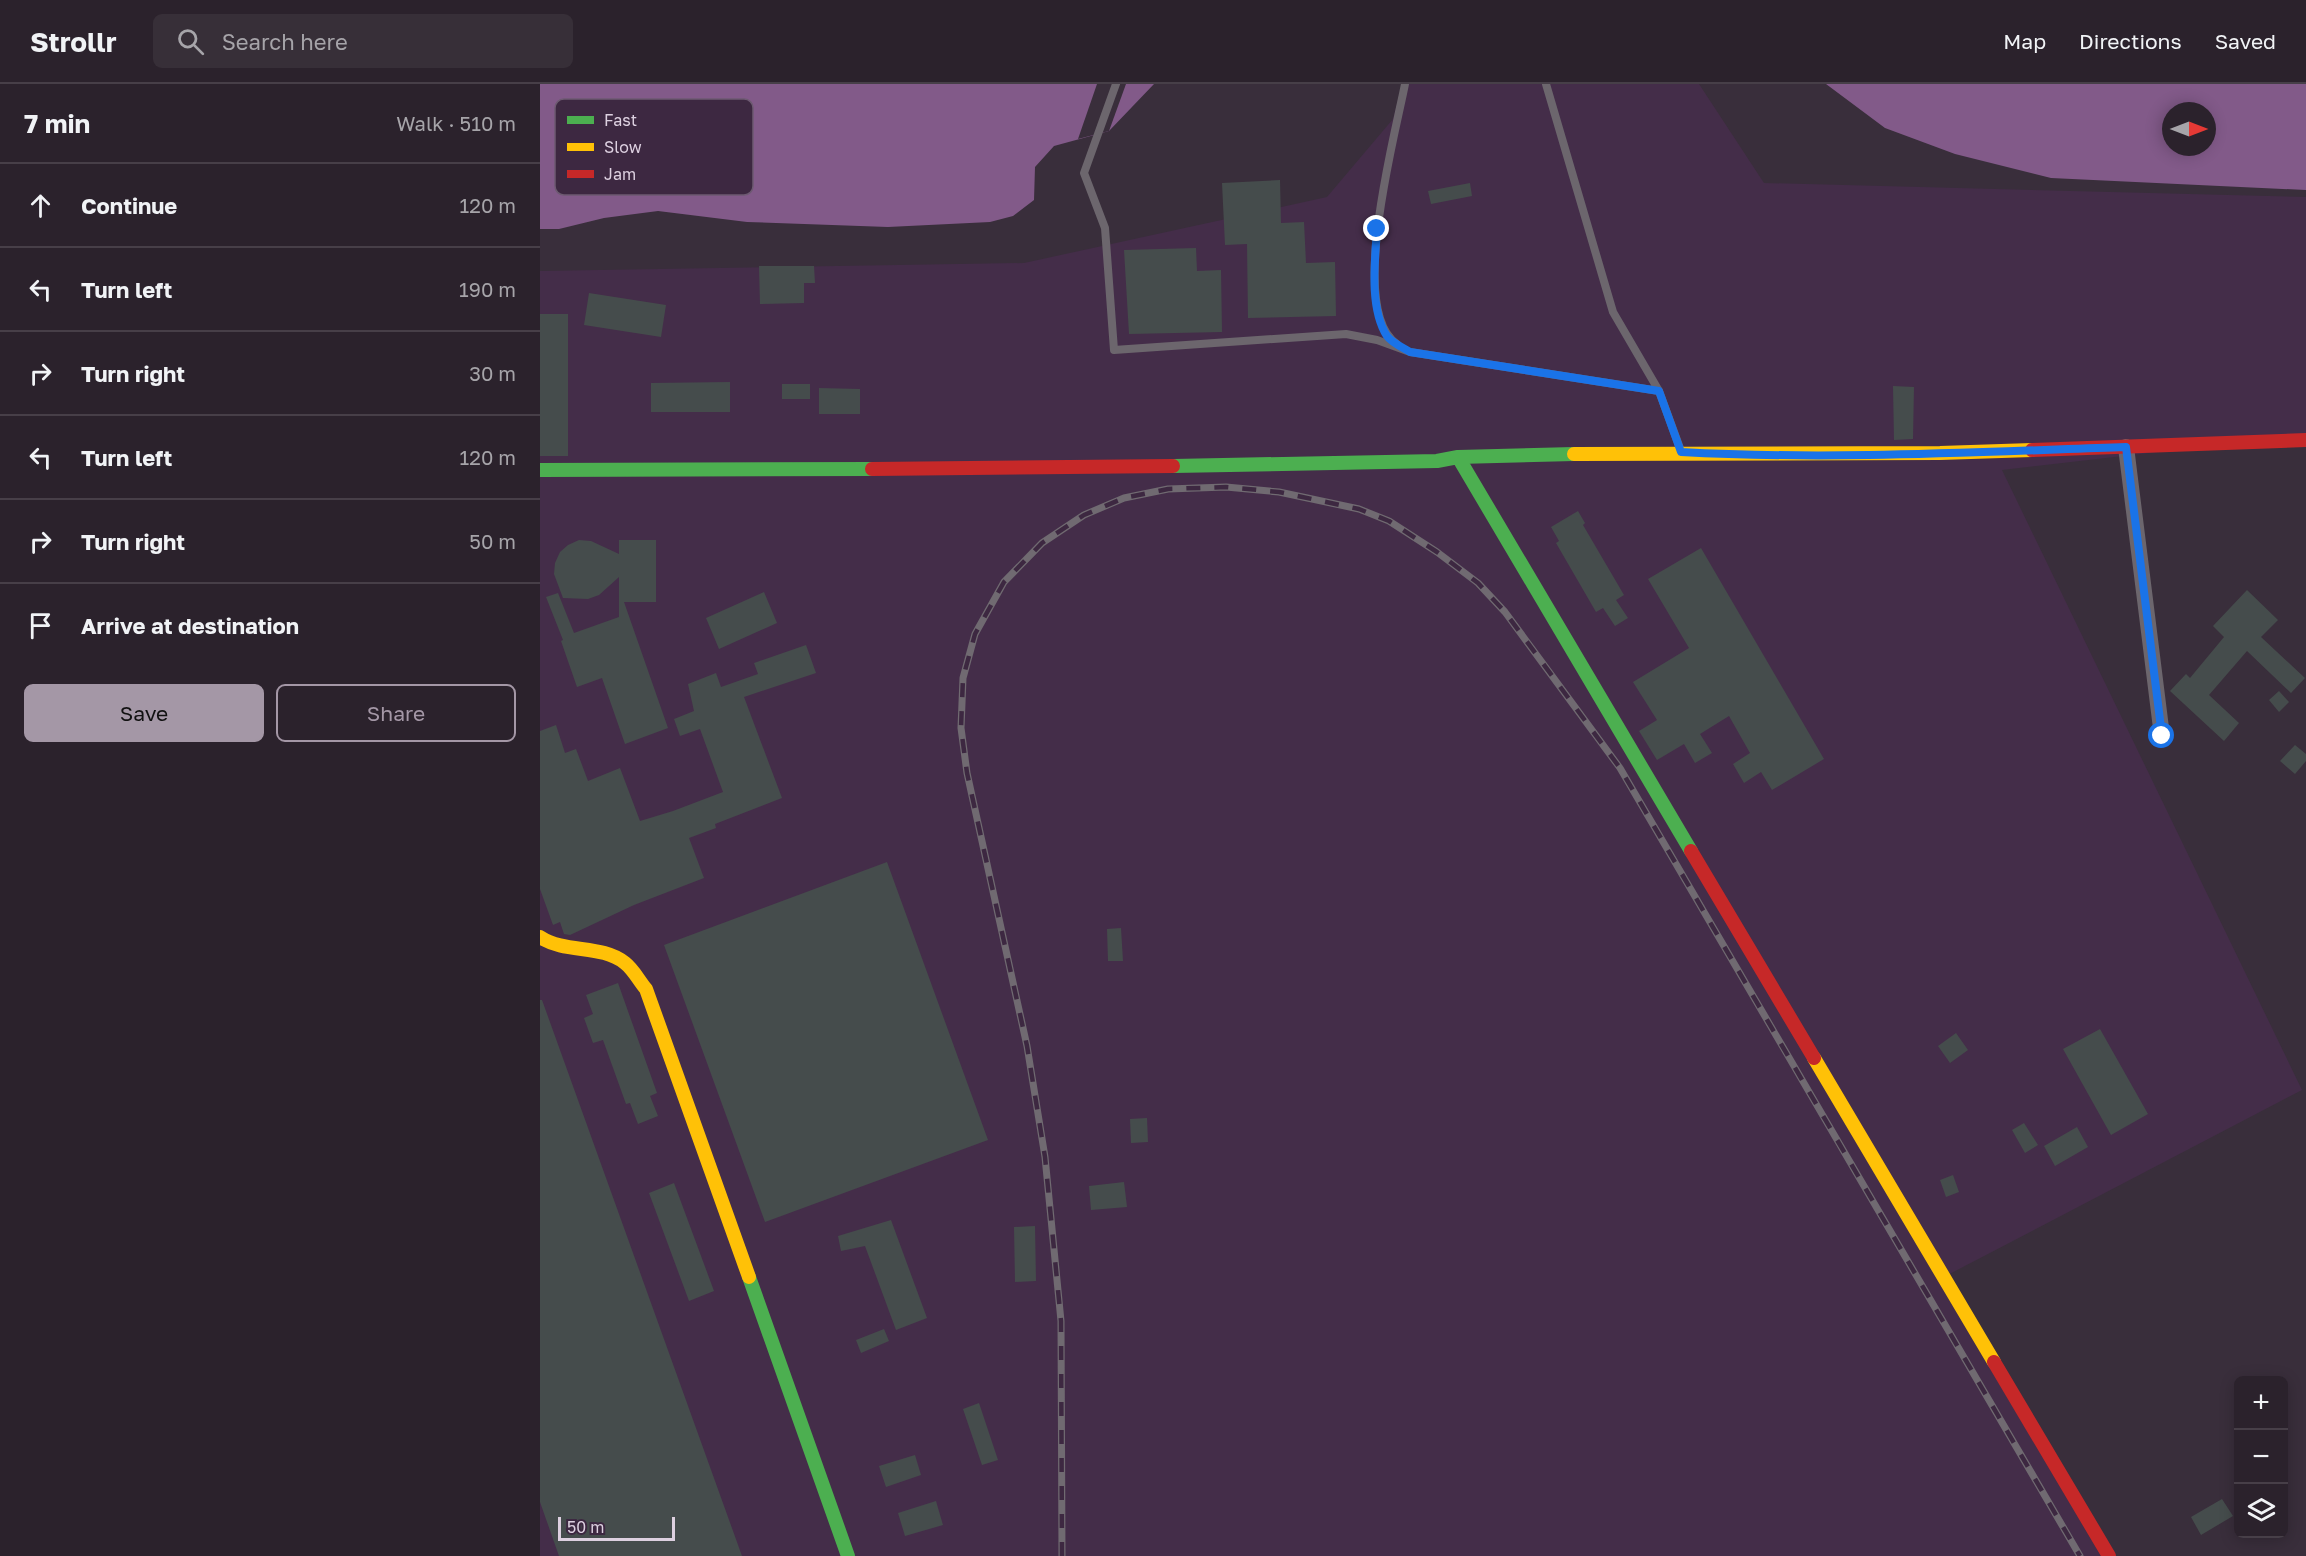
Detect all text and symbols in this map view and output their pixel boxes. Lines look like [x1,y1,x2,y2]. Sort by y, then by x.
search box [153,14,573,68]
text: Strollr [30,25,117,58]
icon: search [174,25,207,58]
text: Search here [222,28,348,55]
text: Map [2003,28,2046,54]
text: Directions [2079,28,2182,54]
text: Saved [2215,28,2276,54]
legend [555,99,753,195]
north arrow [2162,102,2216,156]
text: 7 min [24,108,90,139]
text: Fast [604,110,637,130]
text: Walk · 510 m [396,111,516,135]
text: Slow [604,137,642,157]
text: Jam [604,164,636,184]
icon: ahead [24,189,57,222]
text: Continue [81,192,177,219]
text: 120 m [460,193,516,217]
route end [1363,215,1389,241]
icon: left [24,273,57,306]
text: Turn left [81,276,172,303]
text: 190 m [459,277,516,301]
icon: right [24,357,57,390]
text: Turn right [81,360,185,387]
text: 30 m [469,361,516,385]
icon: left [24,441,57,474]
text: Turn left [81,444,172,471]
text: 120 m [460,445,516,469]
icon: right [24,525,57,558]
text: Turn right [81,528,185,555]
text: 50 m [469,529,516,553]
icon: arrive [24,609,57,642]
text: Arrive at destination [81,612,299,639]
button: Save [24,684,264,742]
button: Share [276,684,516,742]
route start [2148,722,2174,748]
map controls [2234,1376,2288,1538]
button: + [2234,1376,2288,1430]
button: − [2234,1430,2288,1484]
button: layers [2234,1484,2288,1538]
scale bar [558,1514,675,1542]
text: 50 m [567,1517,604,1537]

